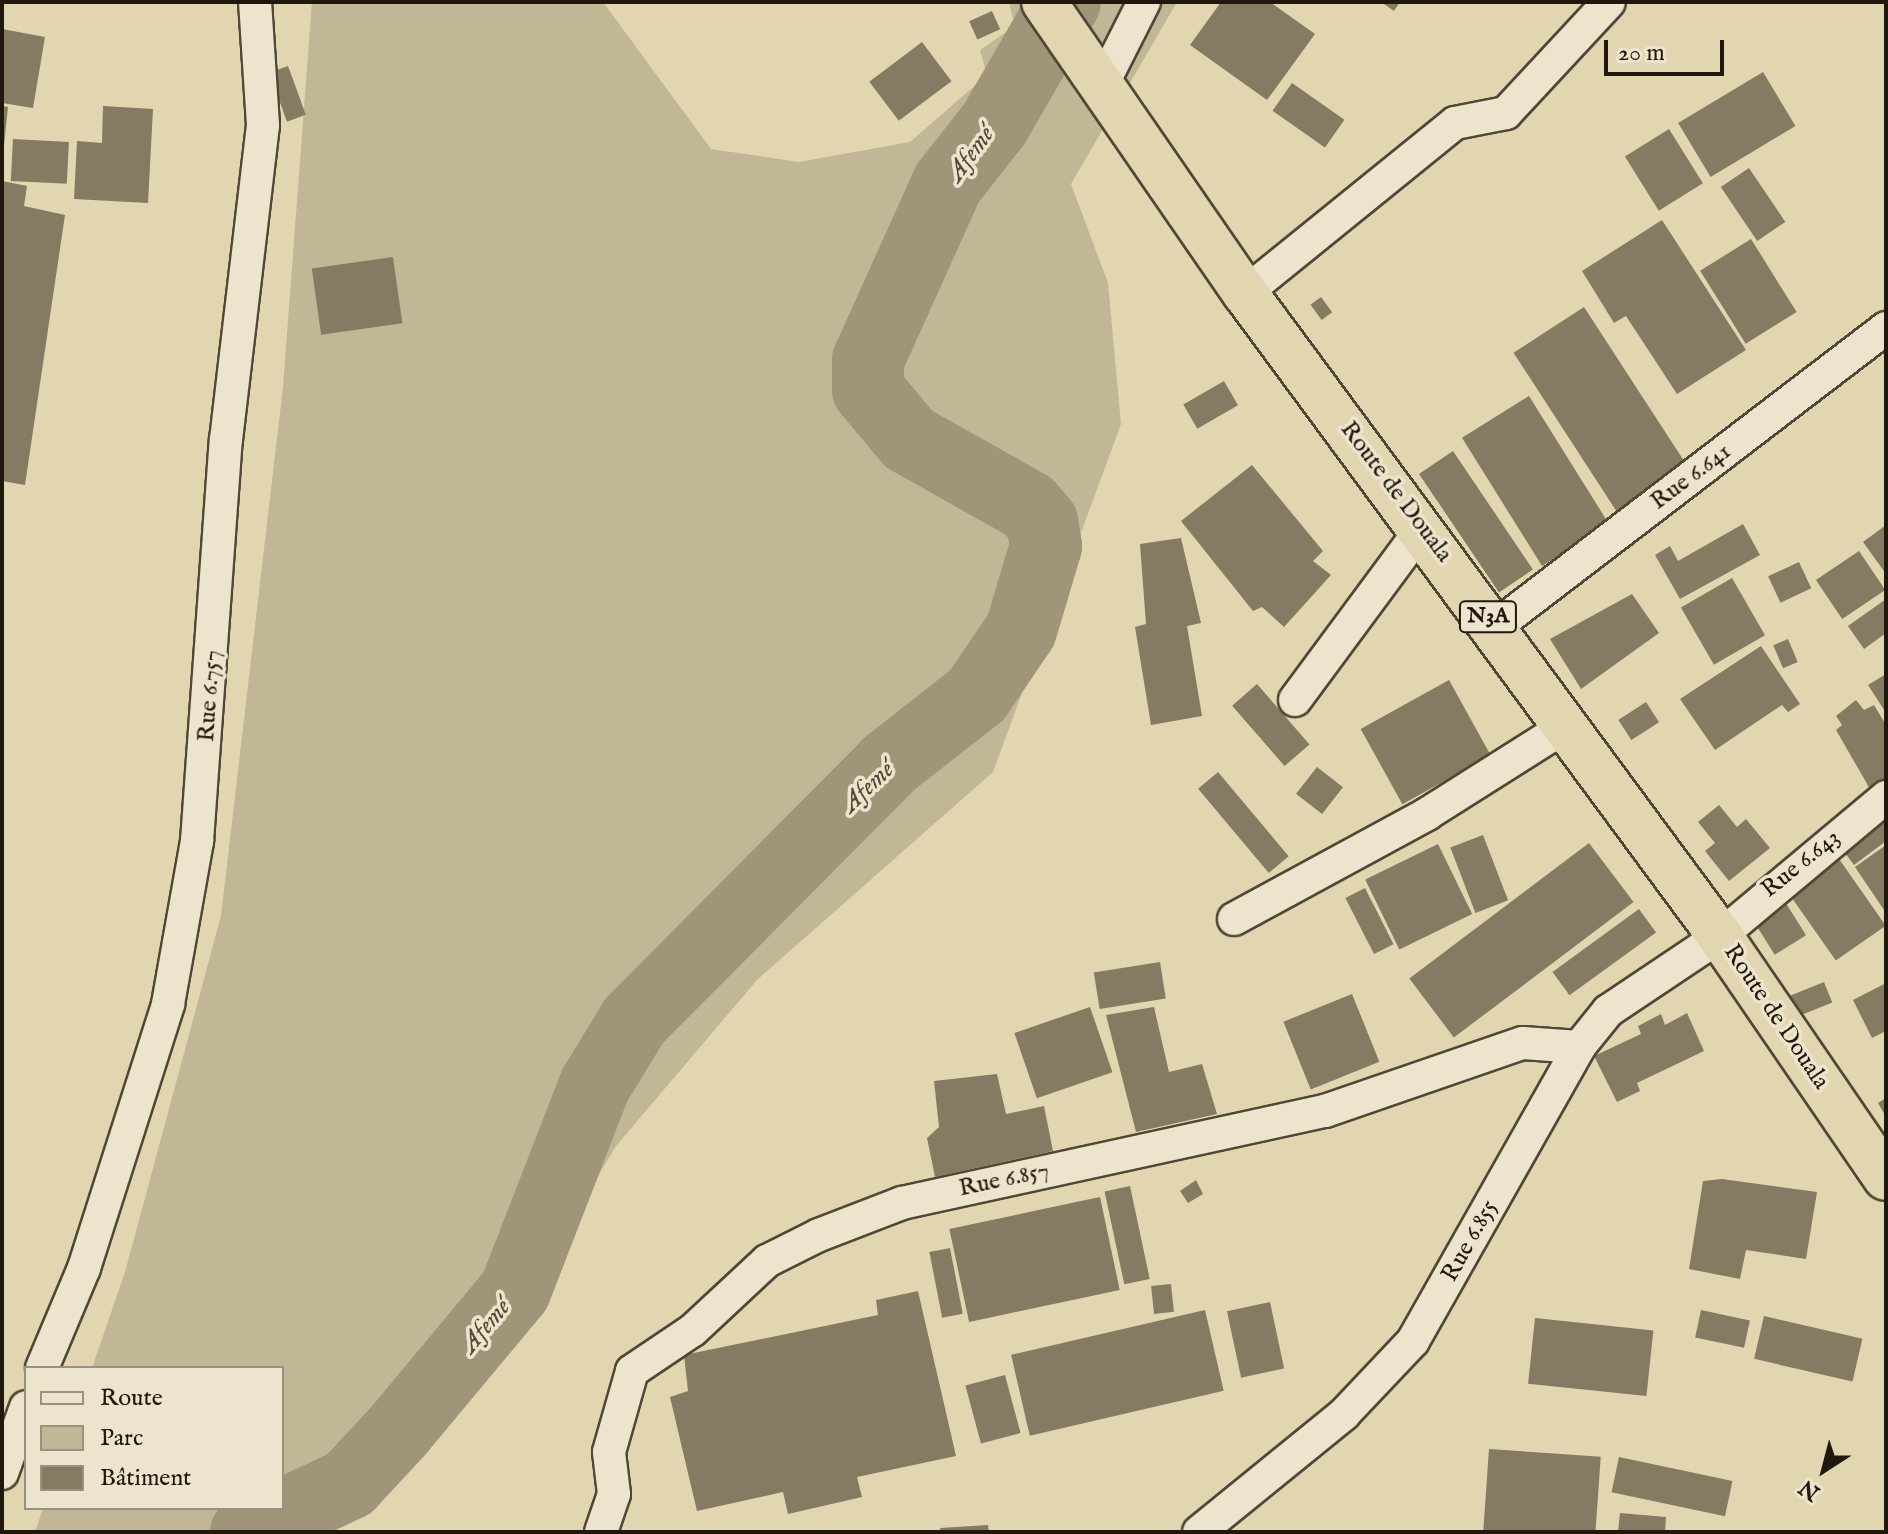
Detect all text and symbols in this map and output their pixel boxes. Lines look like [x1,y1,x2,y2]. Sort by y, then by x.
scale bar [1608,24,1728,74]
text: 20 m [1618,38,1665,69]
water label: Afemé [940,120,1002,188]
street label: Route de Douala [1334,416,1458,568]
street label: Rue 6.641 [1645,438,1737,516]
road number: N3A [1458,599,1518,635]
street label: Rue 6.757 [192,649,228,743]
water label: Afemé [835,755,901,819]
street label: Rue 6.643 [1756,824,1846,904]
street label: Route de Douala [1717,939,1835,1095]
street label: Rue 6.857 [956,1156,1052,1204]
street label: Rue 6.855 [1436,1195,1504,1287]
water label: Afemé [454,1293,518,1359]
legend [24,1366,284,1510]
text: Route [100,1383,163,1414]
text: Parc [100,1423,143,1454]
north arrow [1784,1430,1864,1510]
text: Bâtiment [100,1463,191,1494]
text: N [1794,1472,1826,1506]

